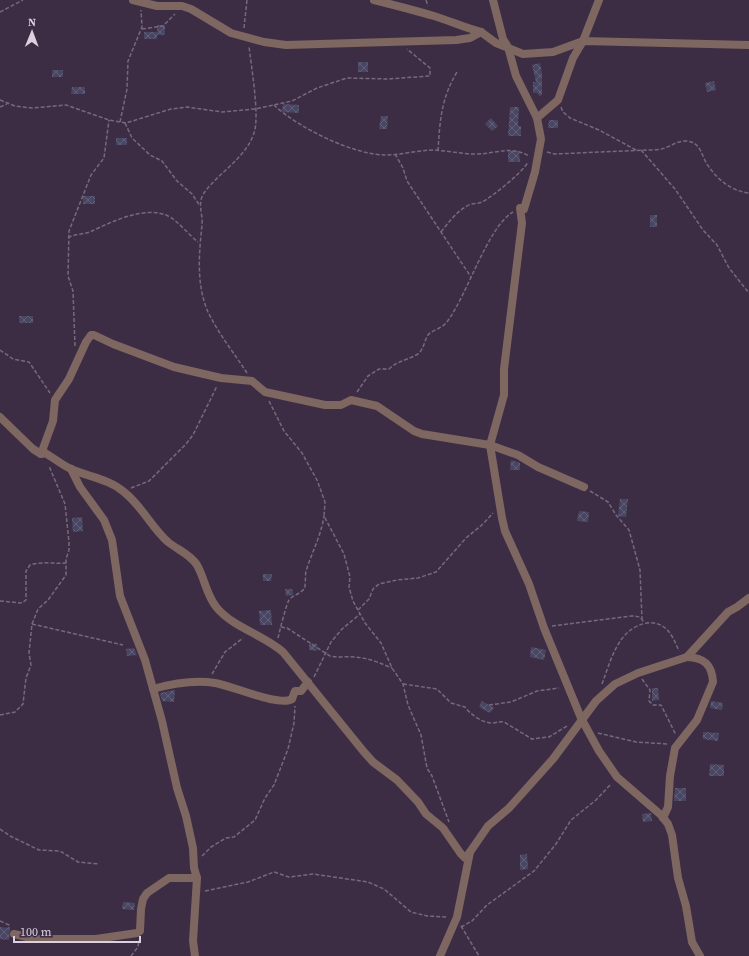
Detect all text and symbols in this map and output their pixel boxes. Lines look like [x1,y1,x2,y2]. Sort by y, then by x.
north arrow [12,12,52,52]
text: N [28,15,36,30]
scale bar [14,918,140,944]
text: 100 m [20,924,52,940]

